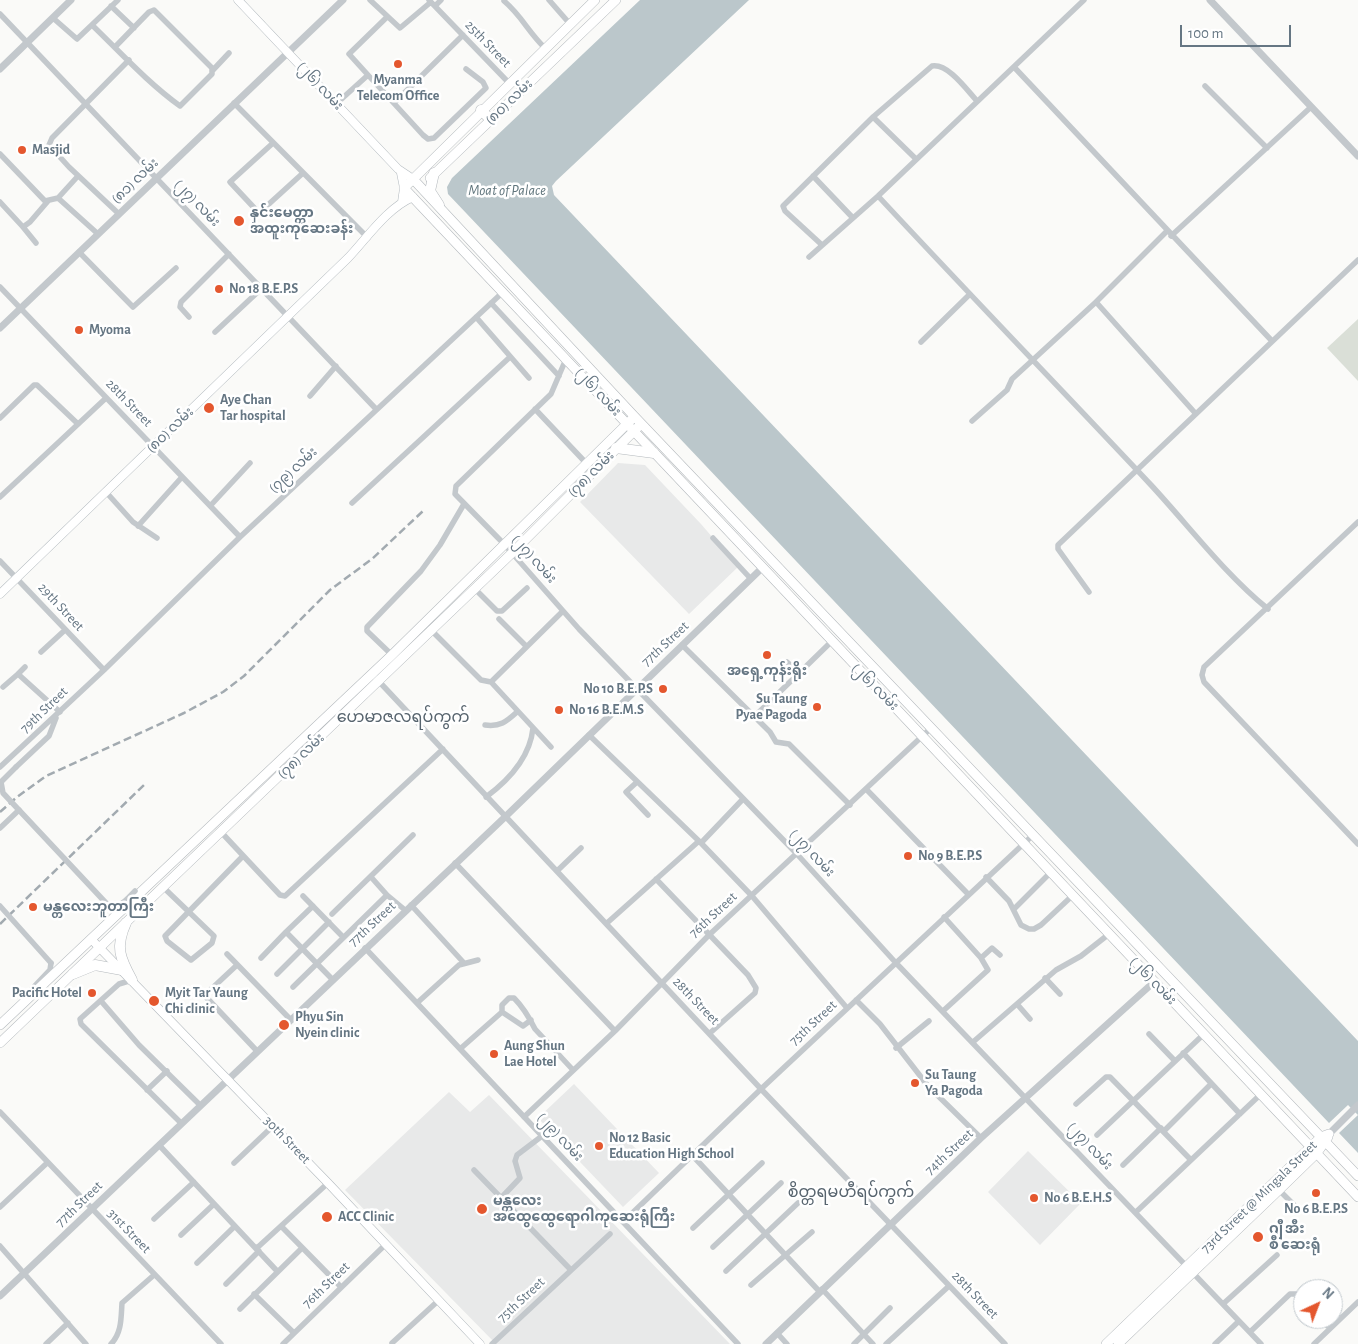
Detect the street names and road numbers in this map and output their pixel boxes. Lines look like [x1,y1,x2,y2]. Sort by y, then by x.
street label: 25th Street [461,17,515,71]
street label: (၂၆) လမ်း [293,58,347,114]
street label: (၈၀) လမ်း [482,75,536,129]
street label: (၈၁) လမ်း [108,155,162,207]
street label: (၂၇) လမ်း [170,176,224,230]
street label: (၂၆) လမ်း [571,364,625,420]
street label: 28th Street [102,376,156,430]
street label: (၈၀) လမ်း [143,403,197,457]
street label: (၇၉) လမ်း [265,443,321,497]
street label: (၇၈) လမ်း [564,447,618,501]
street label: (၂၇) လမ်း [508,531,560,587]
street label: 29th Street [34,579,88,635]
street label: 77th Street [638,618,692,670]
street label: (၂၆) လမ်း [848,660,902,714]
street label: 79th Street [17,683,71,737]
street label: (၇၈) လမ်း [274,730,328,782]
street label: (၂၇) လမ်း [786,826,838,880]
street label: 76th Street [686,889,740,941]
street label: 77th Street [345,898,399,950]
street label: (၂၆) လမ်း [1126,954,1180,1008]
street label: 28th Street [669,974,723,1028]
street label: 75th Street [786,997,840,1049]
street label: (၂၉) လမ်း [533,1109,587,1165]
street label: 30th Street [260,1113,314,1167]
street label: (၂၇) လမ်း [1064,1119,1116,1173]
street label: 74th Street [921,1126,977,1178]
street label: 73rd Street @ Mingala Street [1198,1137,1320,1257]
street label: 77th Street [52,1178,106,1230]
street label: 31st Street [104,1205,154,1257]
street label: 76th Street [299,1258,353,1312]
street label: 28th Street [948,1268,1002,1322]
street label: 75th Street [494,1274,548,1326]

